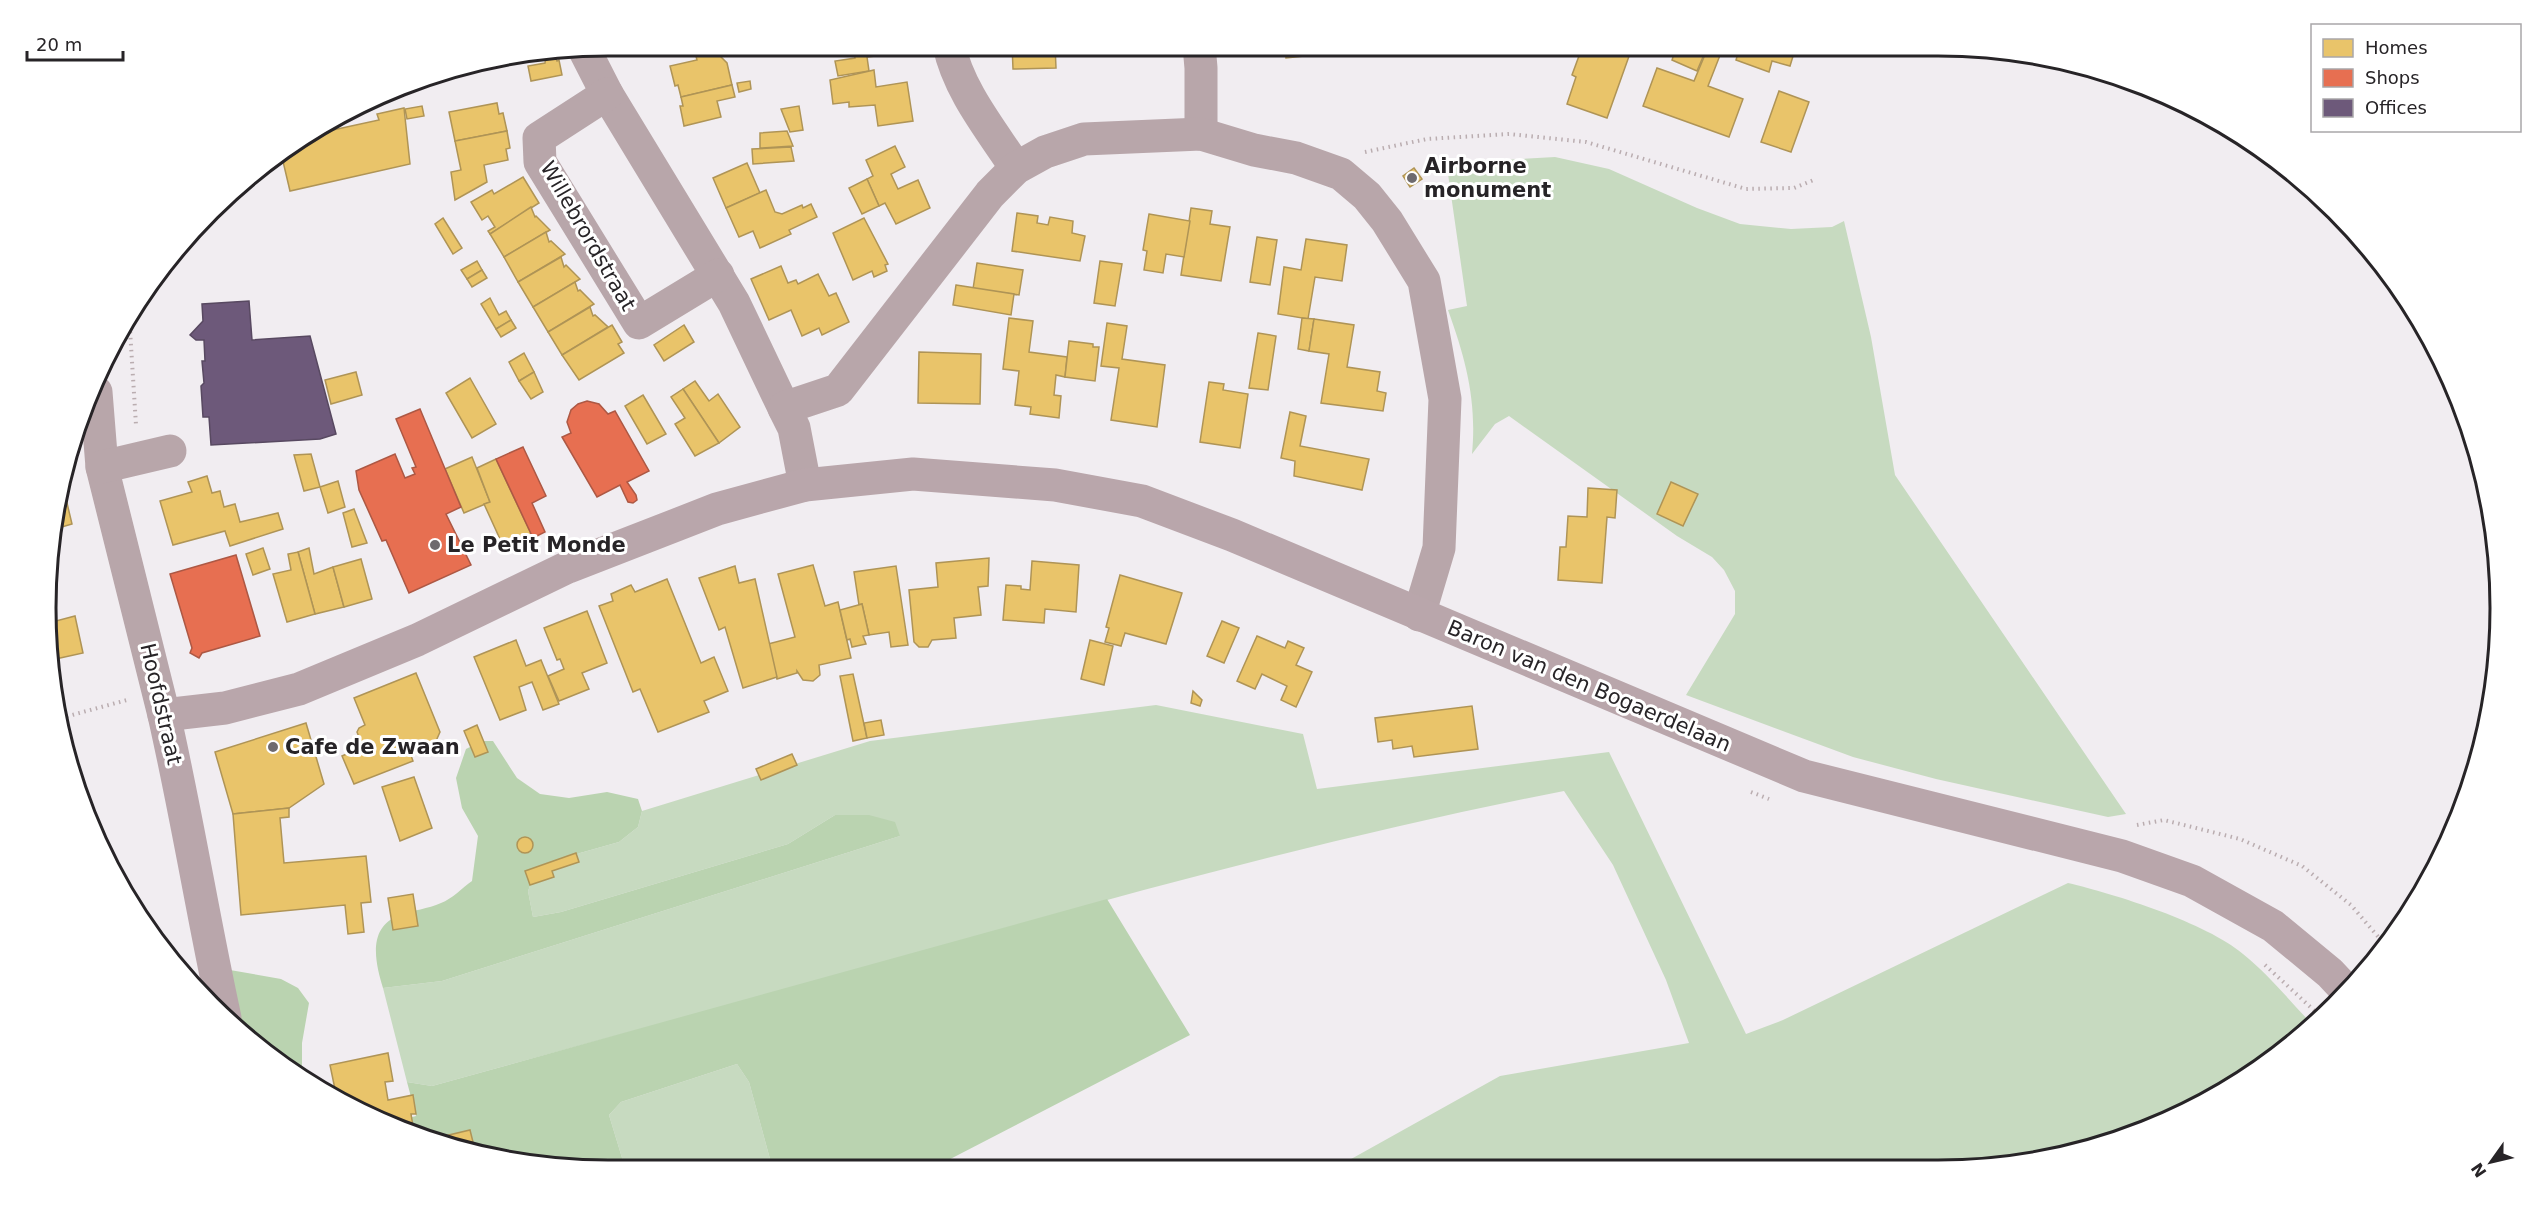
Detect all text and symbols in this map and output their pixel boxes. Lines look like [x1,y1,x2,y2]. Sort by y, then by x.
scale bar [27,24,123,62]
legend [2311,24,2521,132]
text: 20 m [36,34,82,55]
text: Homes [2365,37,2428,58]
text: Shops [2365,67,2420,88]
text: Offices [2365,97,2427,118]
place label: Airborne monument [1424,154,1551,202]
street label: Willebrordstraat [535,157,641,315]
marker: Airborne monument [1405,171,1419,185]
place label: Le Petit Monde [447,533,626,557]
marker: Le Petit Monde [428,538,442,552]
street label: Baron van den Bogaerdelaan [1444,615,1734,757]
street label: Hoofdstraat [135,641,187,767]
place label: Cafe de Zwaan [285,735,460,759]
marker: Cafe de Zwaan [266,740,280,754]
north arrow [2461,1132,2521,1192]
text: N [2467,1159,2491,1181]

